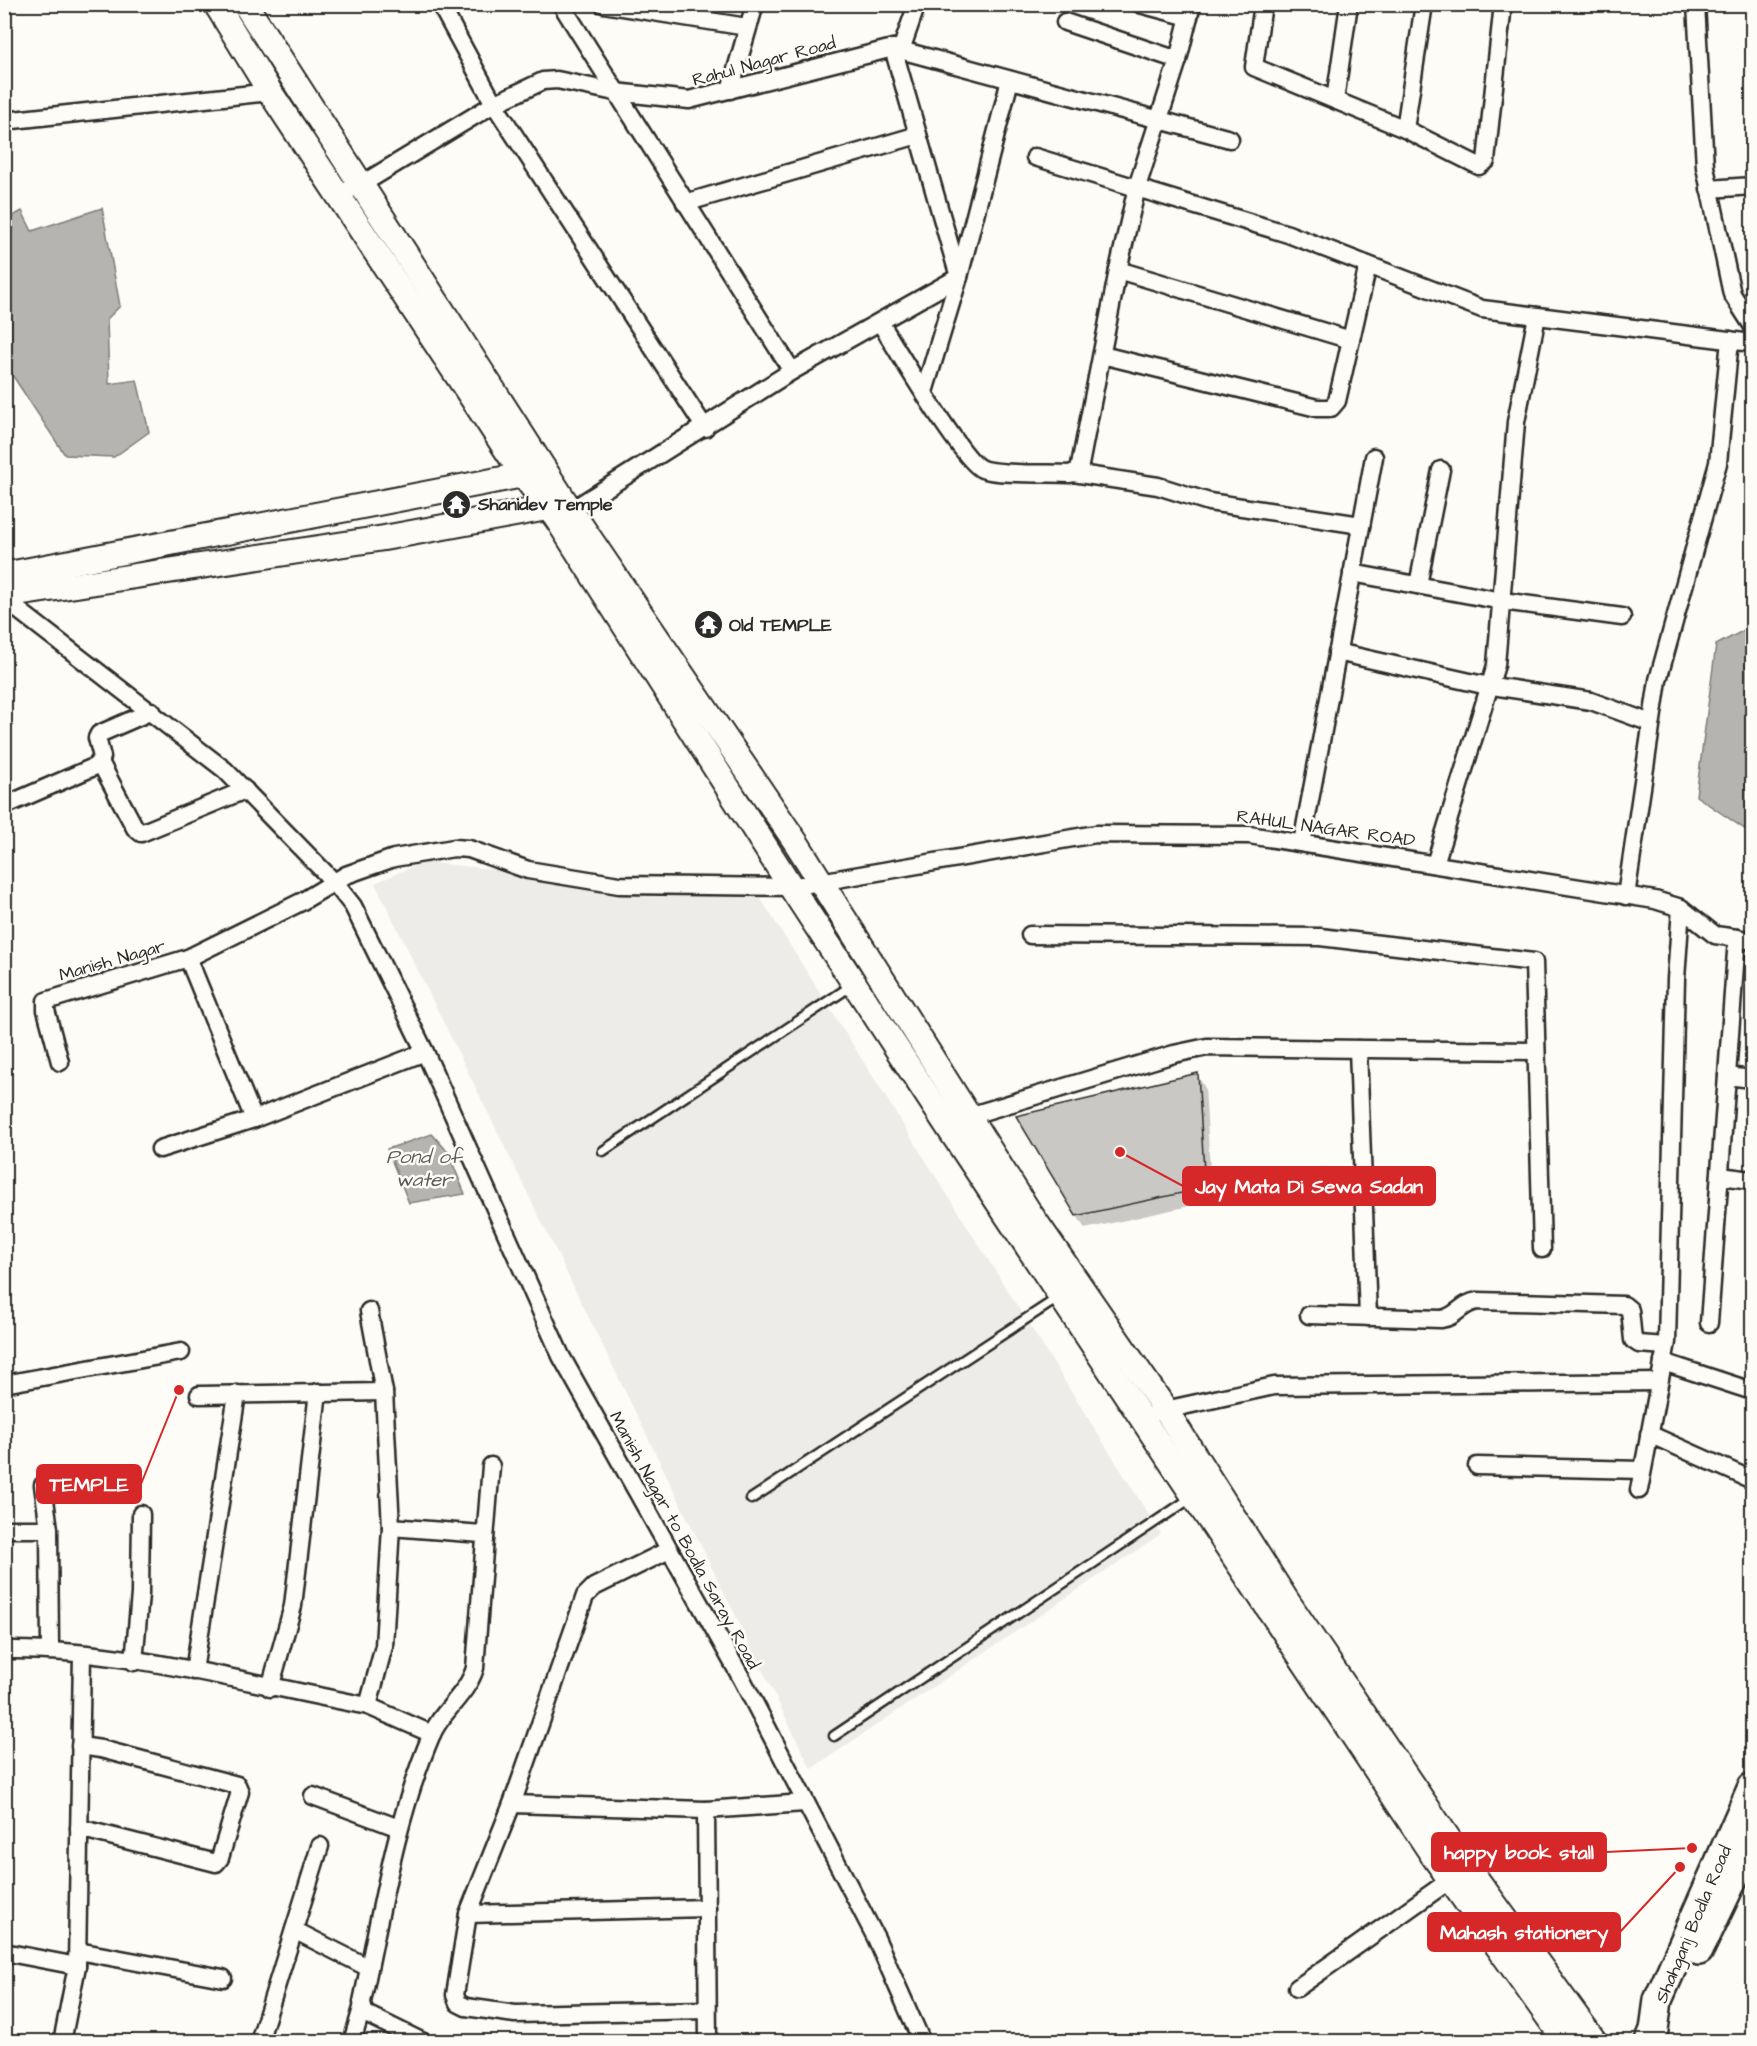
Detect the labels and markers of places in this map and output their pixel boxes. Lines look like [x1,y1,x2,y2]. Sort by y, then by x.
temple icon: Shanidev Temple [441,488,473,520]
place label: Shanidev Temple [477,492,613,517]
temple icon: Old TEMPLE [692,609,724,641]
place label: Old TEMPLE [729,613,832,638]
callout: Jay Mata Di Sewa Sadan [1183,1167,1435,1205]
callout: TEMPLE [37,1465,141,1503]
callout: happy book stall [1432,1833,1606,1871]
callout: Mahash stationery [1428,1913,1620,1951]

